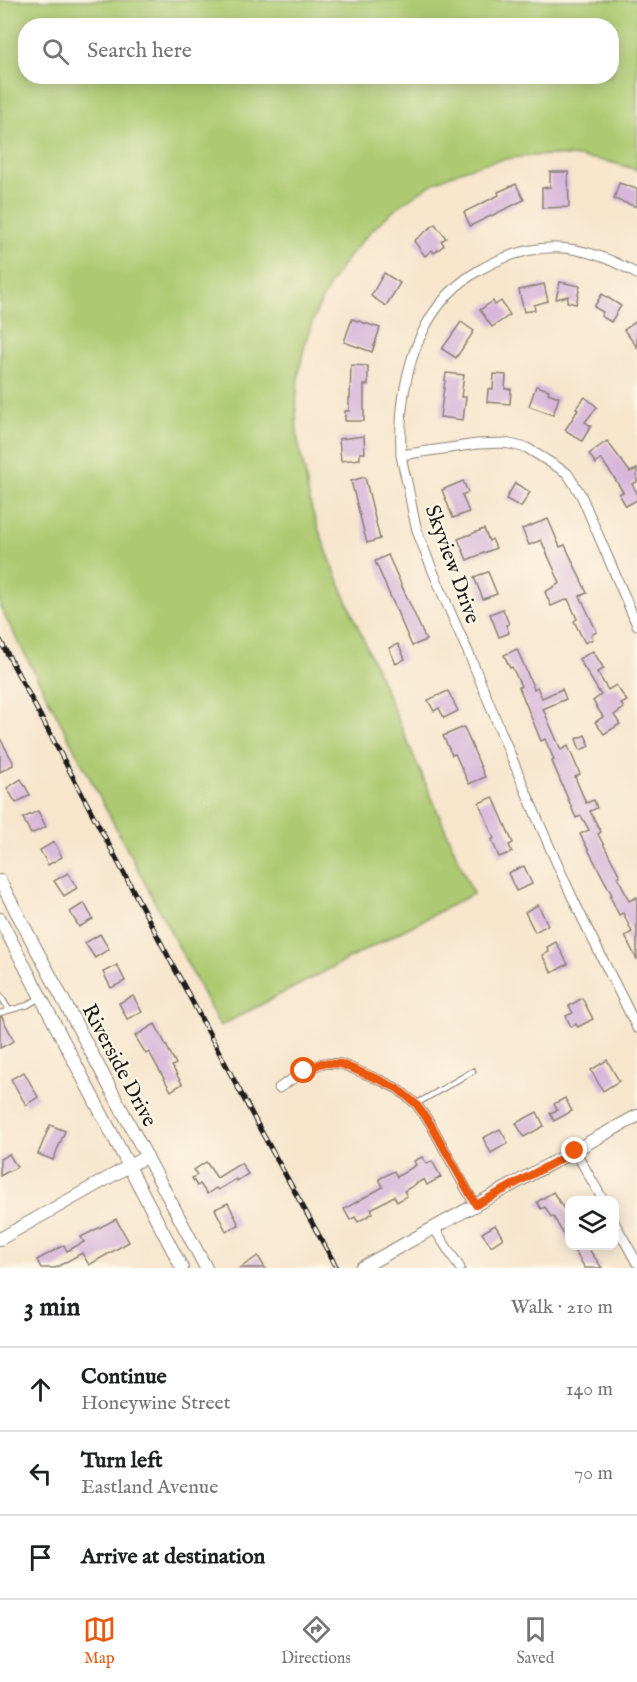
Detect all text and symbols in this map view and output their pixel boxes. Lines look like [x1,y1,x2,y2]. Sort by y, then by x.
search box [18,18,619,84]
icon: search [39,35,72,68]
text: Search here [87,37,192,65]
street label: Skyview Drive [418,502,486,628]
street label: Riverside Drive [75,1000,162,1132]
route start [290,1057,316,1083]
route end [561,1137,587,1163]
map controls [565,1196,619,1250]
button: layers [565,1196,619,1250]
text: 3 min [24,1291,80,1324]
text: Walk · 210 m [511,1295,613,1320]
text: Continue [81,1363,167,1391]
icon: ahead [24,1373,57,1406]
text: 140 m [566,1377,613,1402]
text: Honeywine Street [81,1391,231,1416]
text: Turn left [81,1447,163,1475]
icon: left [24,1457,57,1490]
text: 70 m [574,1461,613,1486]
text: Eastland Avenue [81,1475,218,1500]
icon: arrive [24,1541,57,1574]
text: Arrive at destination [81,1543,265,1571]
tab: Map [83,1613,116,1669]
tab: Directions [281,1613,351,1669]
tab: Saved [516,1613,554,1669]

